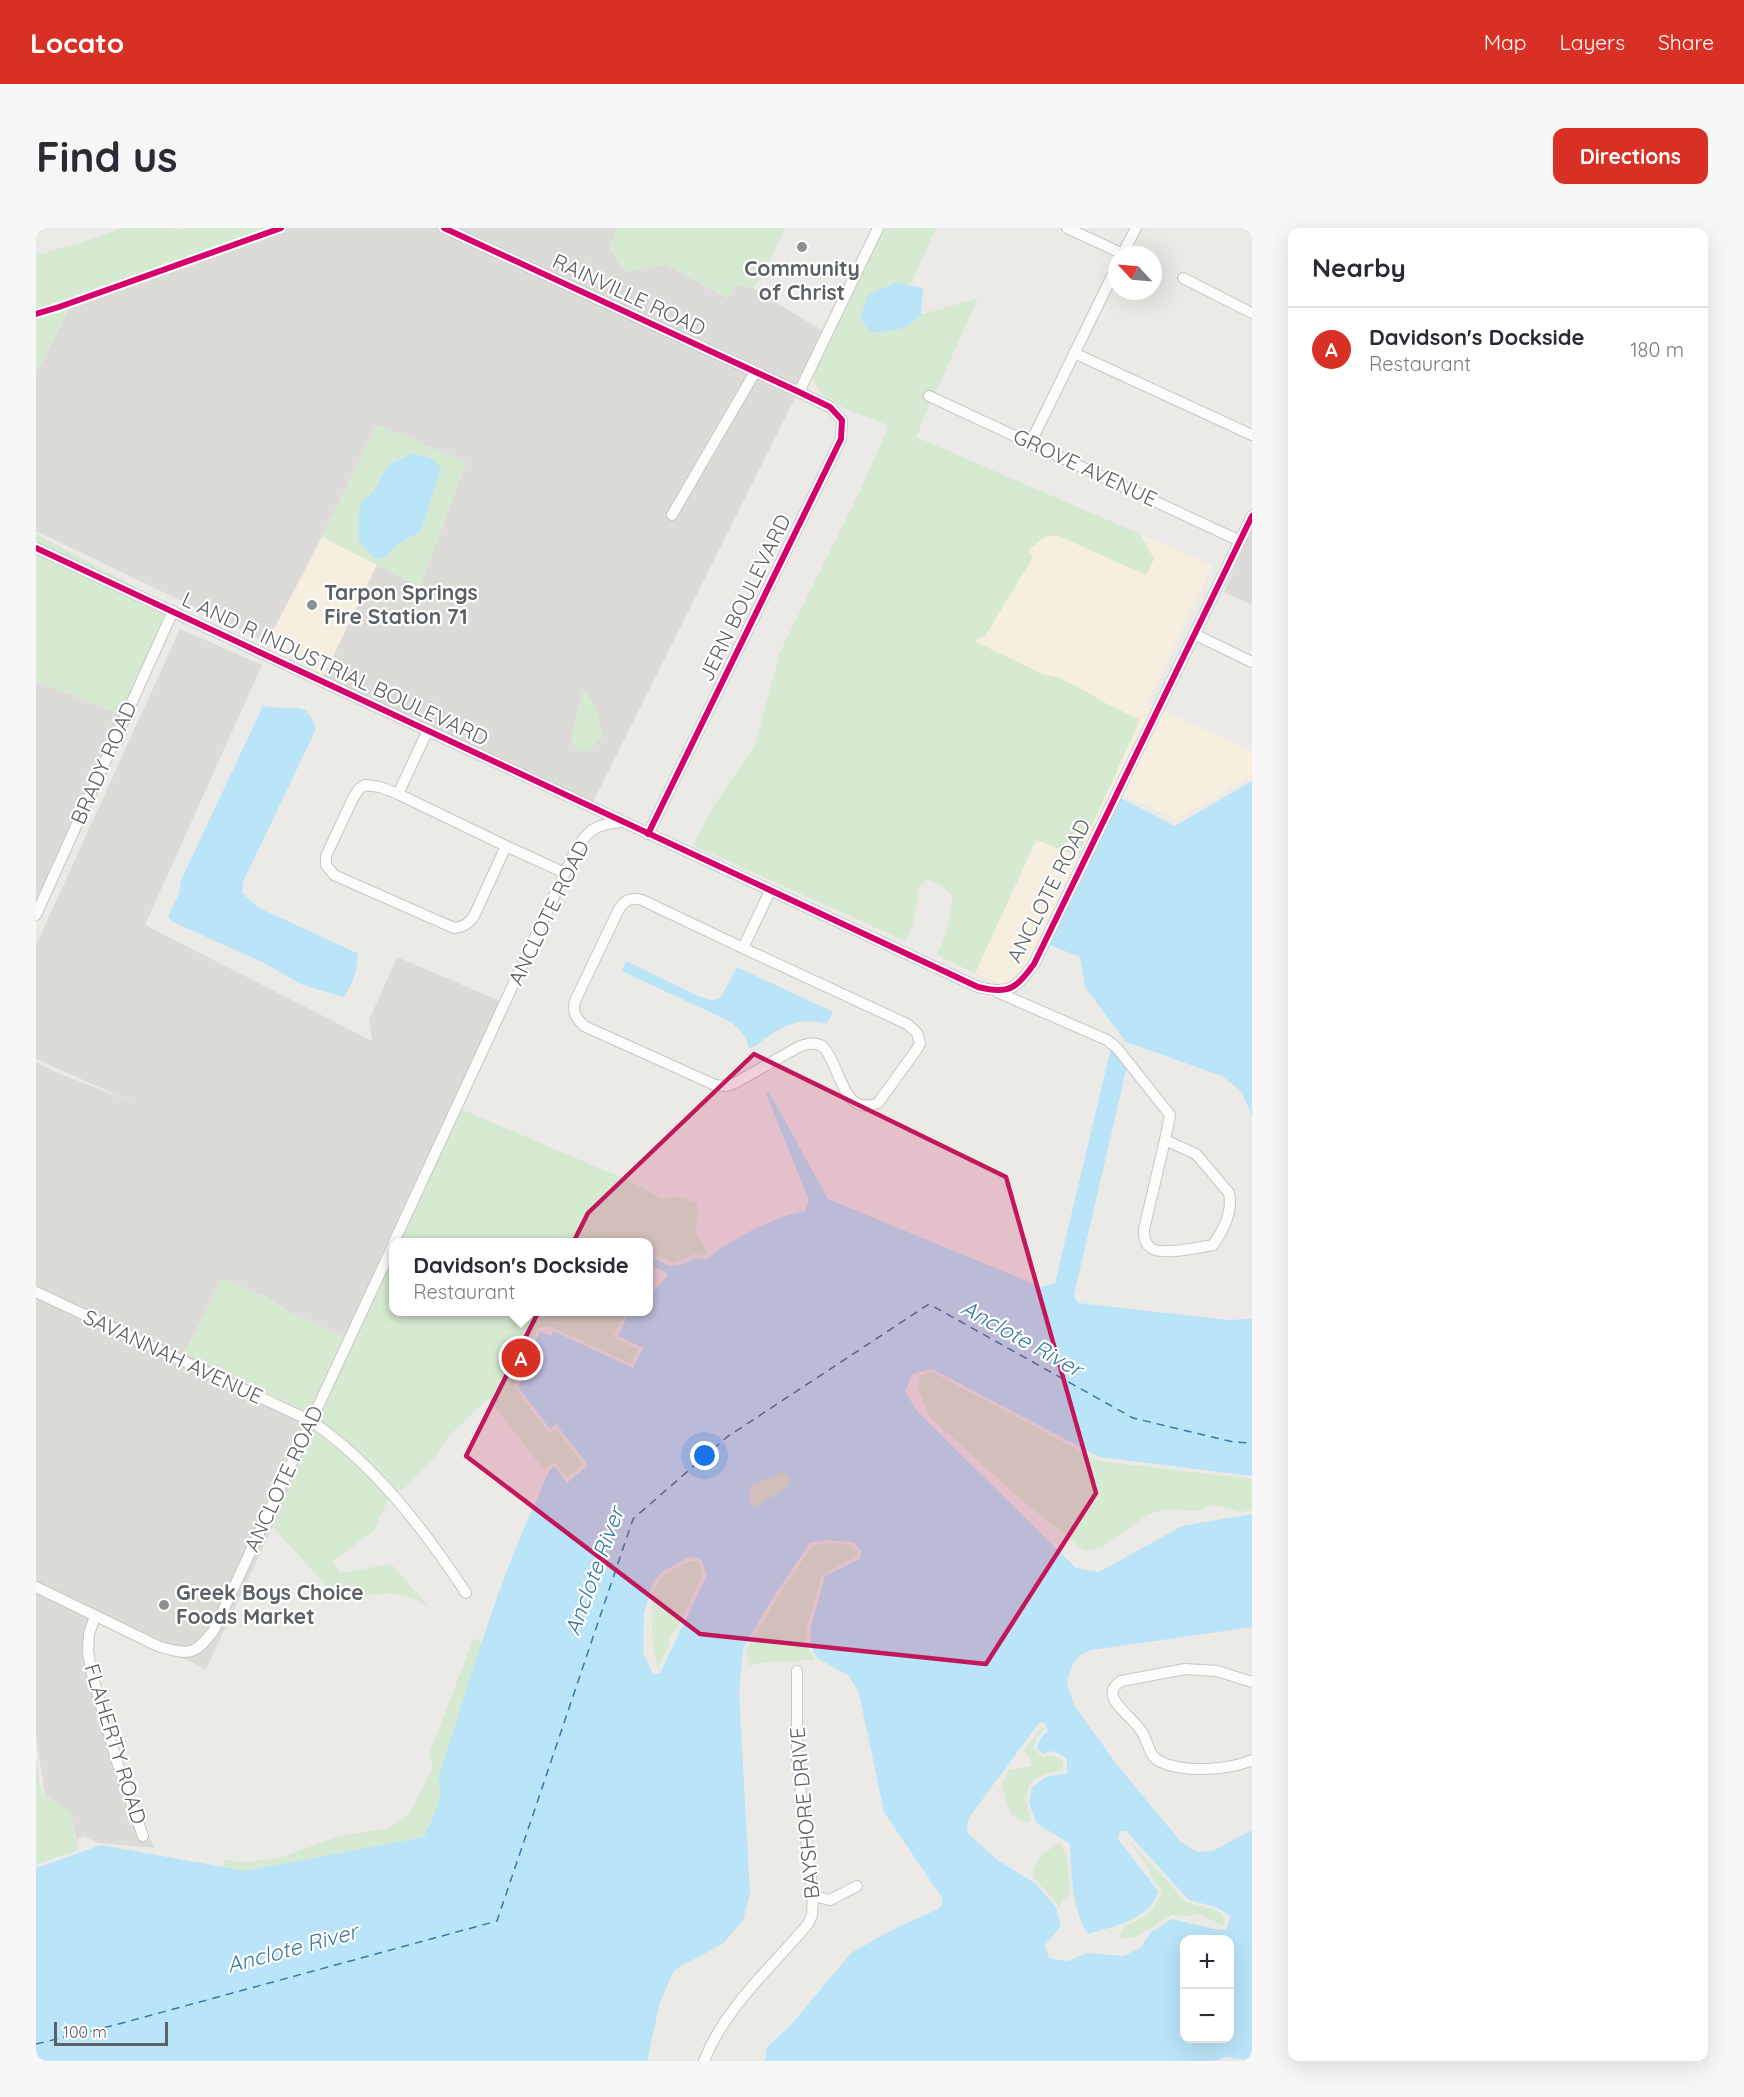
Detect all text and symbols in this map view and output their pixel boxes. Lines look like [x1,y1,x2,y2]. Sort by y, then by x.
text: Locato [30,25,124,60]
text: Map [1484,29,1527,55]
text: Layers [1560,29,1625,55]
text: Share [1658,29,1714,55]
button: Directions [1553,128,1708,184]
text: Find us [36,130,178,183]
marker: Community of Christ [795,240,809,254]
north arrow [1108,246,1162,300]
street label: RAINVILLE ROAD [549,247,710,341]
text: Nearby [1312,251,1406,284]
place label: Community of Christ [744,255,860,305]
text: Davidson's Dockside [1369,323,1585,351]
text: A [1325,337,1338,362]
text: 180 m [1630,337,1684,362]
text: Restaurant [1369,351,1471,376]
street label: GROVE AVENUE [1009,422,1161,512]
street label: JERN BOULEVARD [692,510,796,685]
place label: Tarpon Springs Fire Station 71 [324,579,478,629]
street label: L AND R INDUSTRIAL BOULEVARD [178,586,493,751]
marker: Tarpon Springs Fire Station 71 [305,598,319,612]
street label: BRADY ROAD [64,697,142,828]
street label: ANCLOTE ROAD [1001,814,1096,967]
street label: ANCLOTE ROAD [502,836,594,989]
popup [389,1238,653,1316]
text: Davidson's Dockside [413,1251,629,1279]
text: Restaurant [413,1279,515,1304]
water label: Anclote River [957,1293,1090,1384]
street label: SAVANNAH AVENUE [80,1303,267,1409]
pin: A [502,1336,540,1380]
street label: ANCLOTE ROAD [238,1401,328,1556]
your location [690,1441,719,1470]
water label: Anclote River [558,1501,631,1639]
place label: Greek Boys Choice Foods Market [176,1579,364,1629]
marker: Greek Boys Choice Foods Market [157,1598,171,1612]
street label: FLAHERTY ROAD [79,1660,153,1827]
street label: BAYSHORE DRIVE [784,1726,824,1900]
water label: Anclote River [224,1916,363,1979]
map controls [1180,1935,1234,2043]
button: + [1180,1935,1234,1989]
button: − [1180,1989,1234,2043]
scale bar [54,2019,168,2046]
text: 100 m [63,2022,107,2042]

